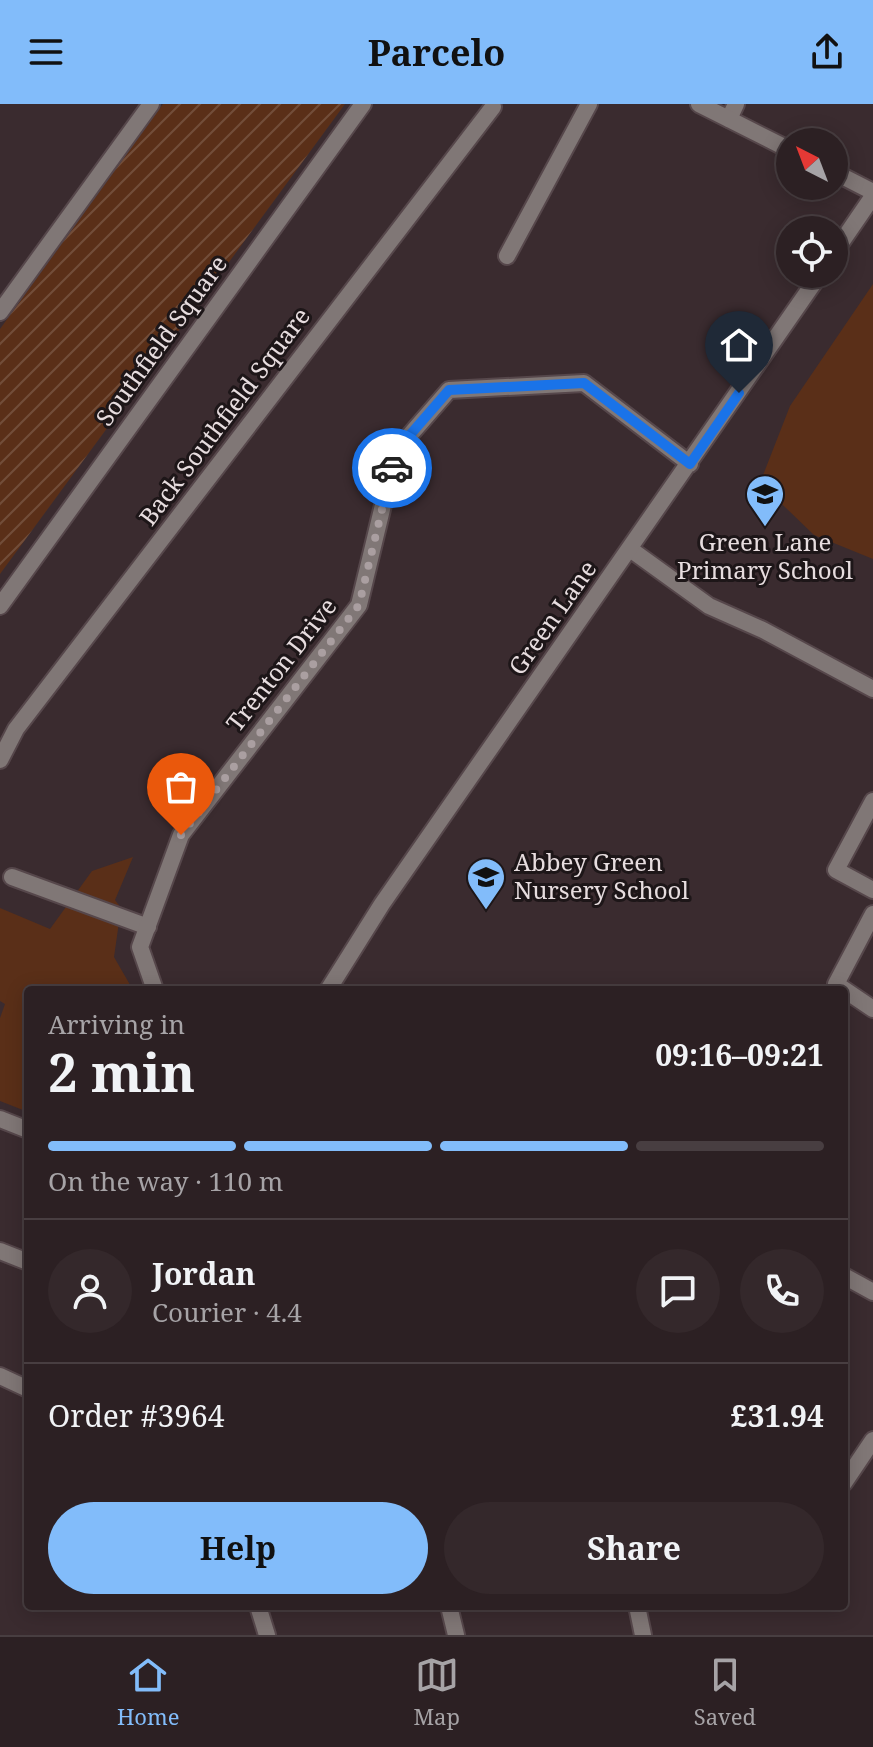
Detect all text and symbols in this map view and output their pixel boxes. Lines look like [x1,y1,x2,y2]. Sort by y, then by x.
text: Parcelo [368,28,505,77]
icon: menu [24,30,68,74]
icon: share [805,30,849,74]
north arrow [776,128,848,200]
map controls [776,128,848,288]
button: locate [776,216,848,288]
street label: Southfield Square [88,248,234,432]
street label: Back Southfield Square [131,300,317,532]
pin [705,311,773,393]
icon: home [717,323,761,367]
courier [352,428,432,508]
icon: car [370,446,414,490]
school or university icon: Green Lane Primary School [744,473,786,528]
place label: Green Lane Primary School [677,525,854,586]
street label: Green Lane [500,553,603,681]
street label: Trenton Drive [218,590,344,738]
pin [147,753,215,835]
icon: bag [159,765,203,809]
place label: Abbey Green Nursery School [514,845,689,906]
school or university icon: Abbey Green Nursery School [465,856,507,911]
text: Arriving in [48,1006,185,1042]
text: 09:16–09:21 [655,1034,824,1075]
text: 2 min [48,1036,195,1107]
text: On the way · 110 m [48,1163,283,1199]
button: person [48,1249,132,1333]
button: chat [636,1249,720,1333]
button: phone [740,1249,824,1333]
text: Jordan [152,1253,255,1294]
text: Courier · 4.4 [152,1294,302,1330]
text: Order #3964 [48,1395,225,1436]
text: £31.94 [731,1395,824,1436]
button: Help [48,1502,428,1594]
button: Share [444,1502,824,1594]
tab: Home [117,1653,180,1731]
tab: Map [413,1653,460,1731]
tab: Saved [694,1653,756,1731]

